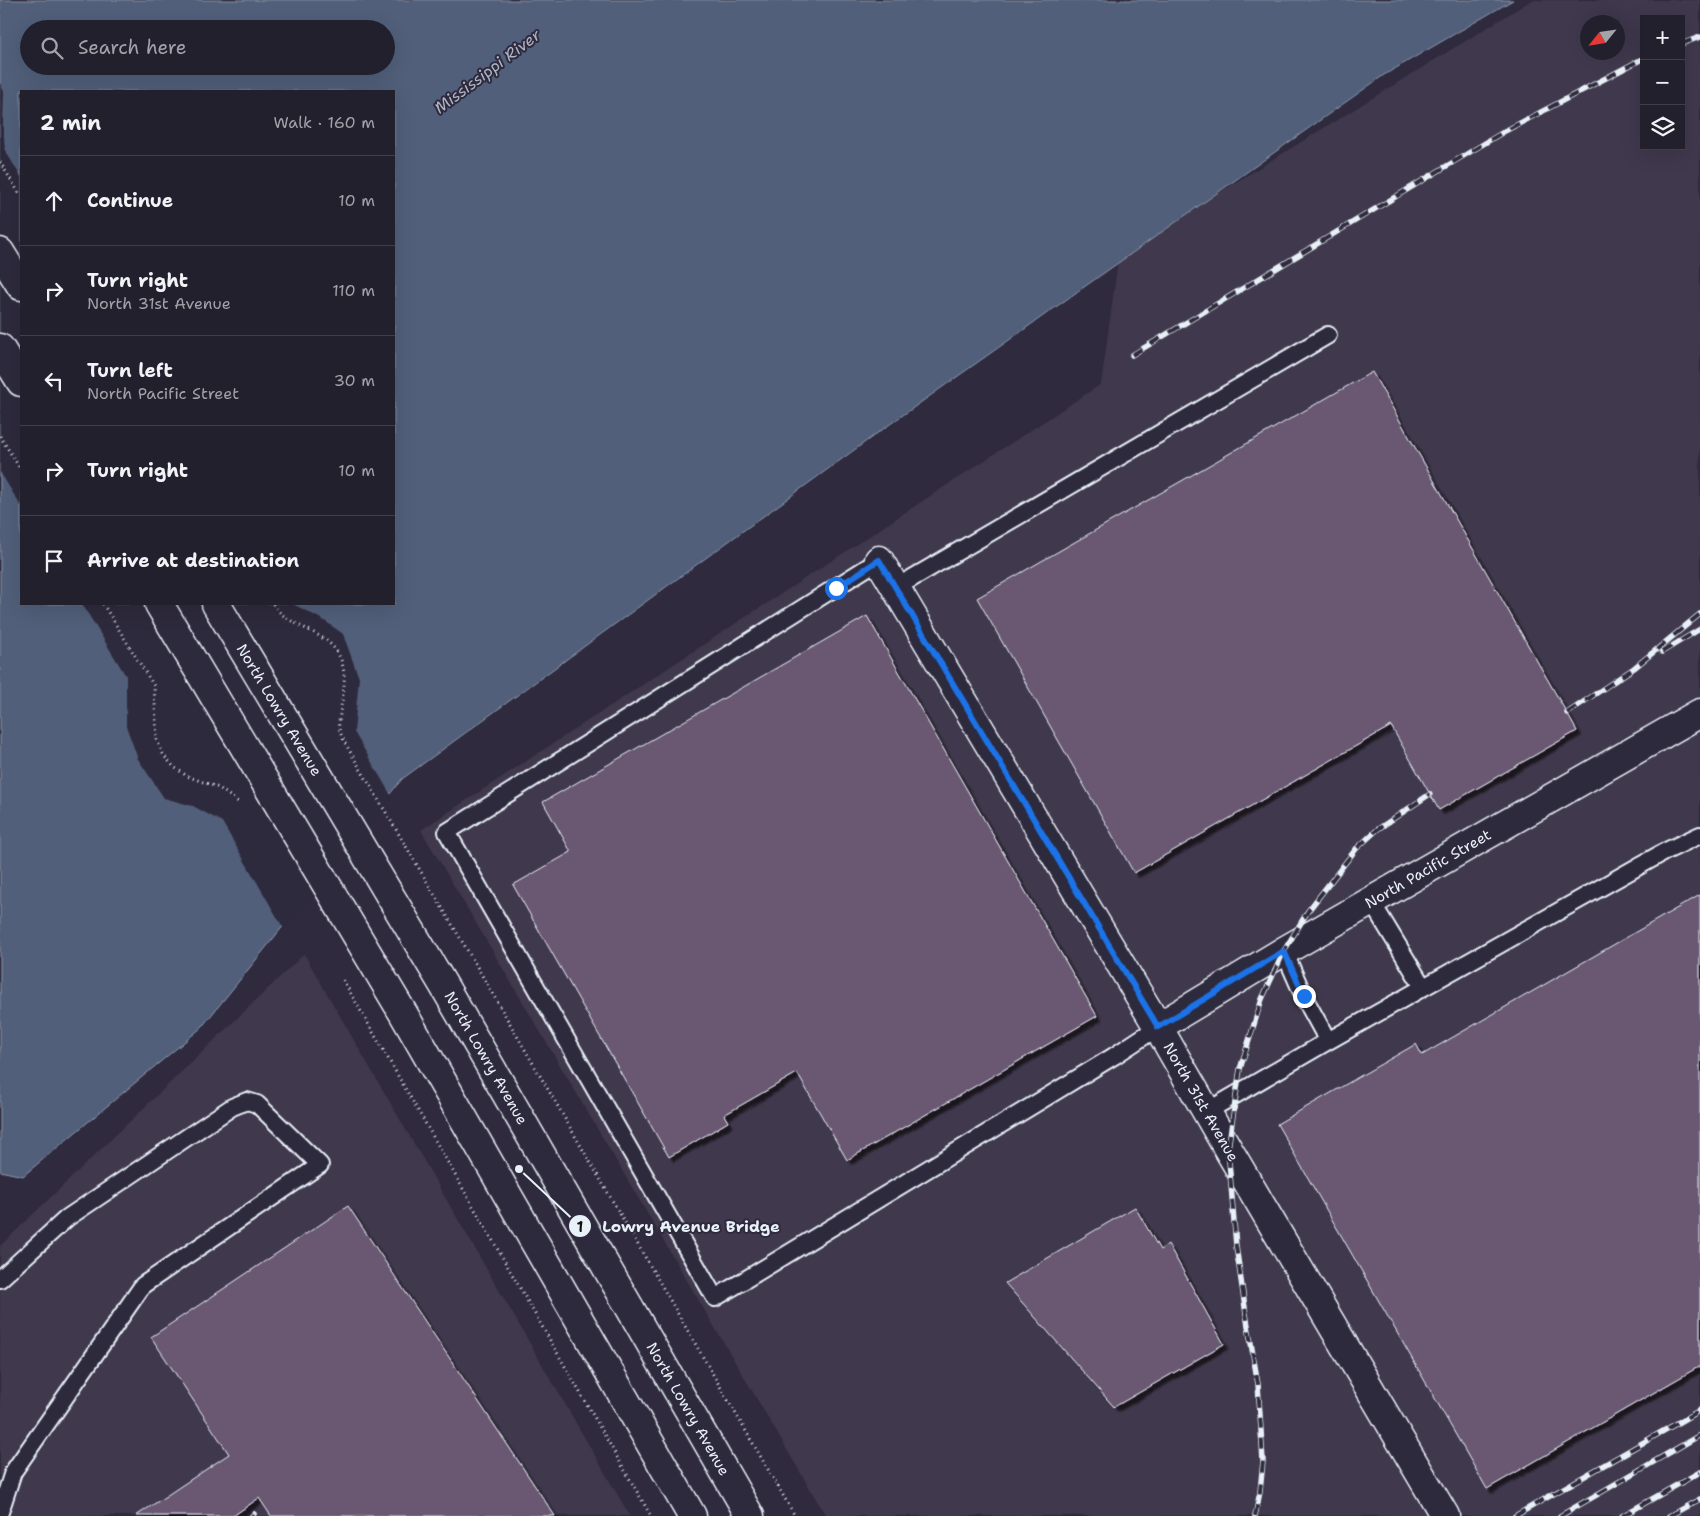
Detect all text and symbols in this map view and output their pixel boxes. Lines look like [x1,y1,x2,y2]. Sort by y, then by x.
north arrow [1580,15,1625,60]
map controls [1640,15,1685,150]
button: + [1640,15,1685,60]
search box [20,20,395,75]
water label: Mississippi River [430,24,545,118]
icon: search [38,34,66,62]
text: Search here [78,35,187,60]
button: − [1640,60,1685,105]
button: layers [1640,105,1685,150]
text: 2 min [40,109,101,137]
text: Walk · 160 m [274,112,375,133]
icon: ahead [40,187,68,215]
text: Continue [87,188,173,213]
text: 10 m [338,190,375,211]
text: Turn right [87,268,188,293]
icon: right [40,277,68,305]
text: 110 m [332,280,375,301]
text: North 31st Avenue [87,293,231,314]
text: Turn left [87,358,173,383]
icon: left [40,367,68,395]
text: 30 m [334,370,375,391]
text: North Pacific Street [87,383,239,404]
icon: right [40,457,68,485]
text: Turn right [87,458,188,483]
text: 10 m [338,460,375,481]
icon: arrive [40,547,68,575]
text: Arrive at destination [87,548,299,573]
route start [825,577,848,600]
street label: North Lowry Avenue [232,640,326,780]
street label: North Pacific Street [1361,825,1495,913]
route end [1293,985,1316,1008]
street label: North Lowry Avenue [440,988,532,1128]
street label: North 31st Avenue [1159,1039,1243,1165]
callout: Lowry Avenue Bridge [567,1211,790,1242]
text: Lowry Avenue Bridge [602,1216,780,1237]
text: 1 [577,1217,584,1237]
street label: North Lowry Avenue [642,1339,734,1479]

